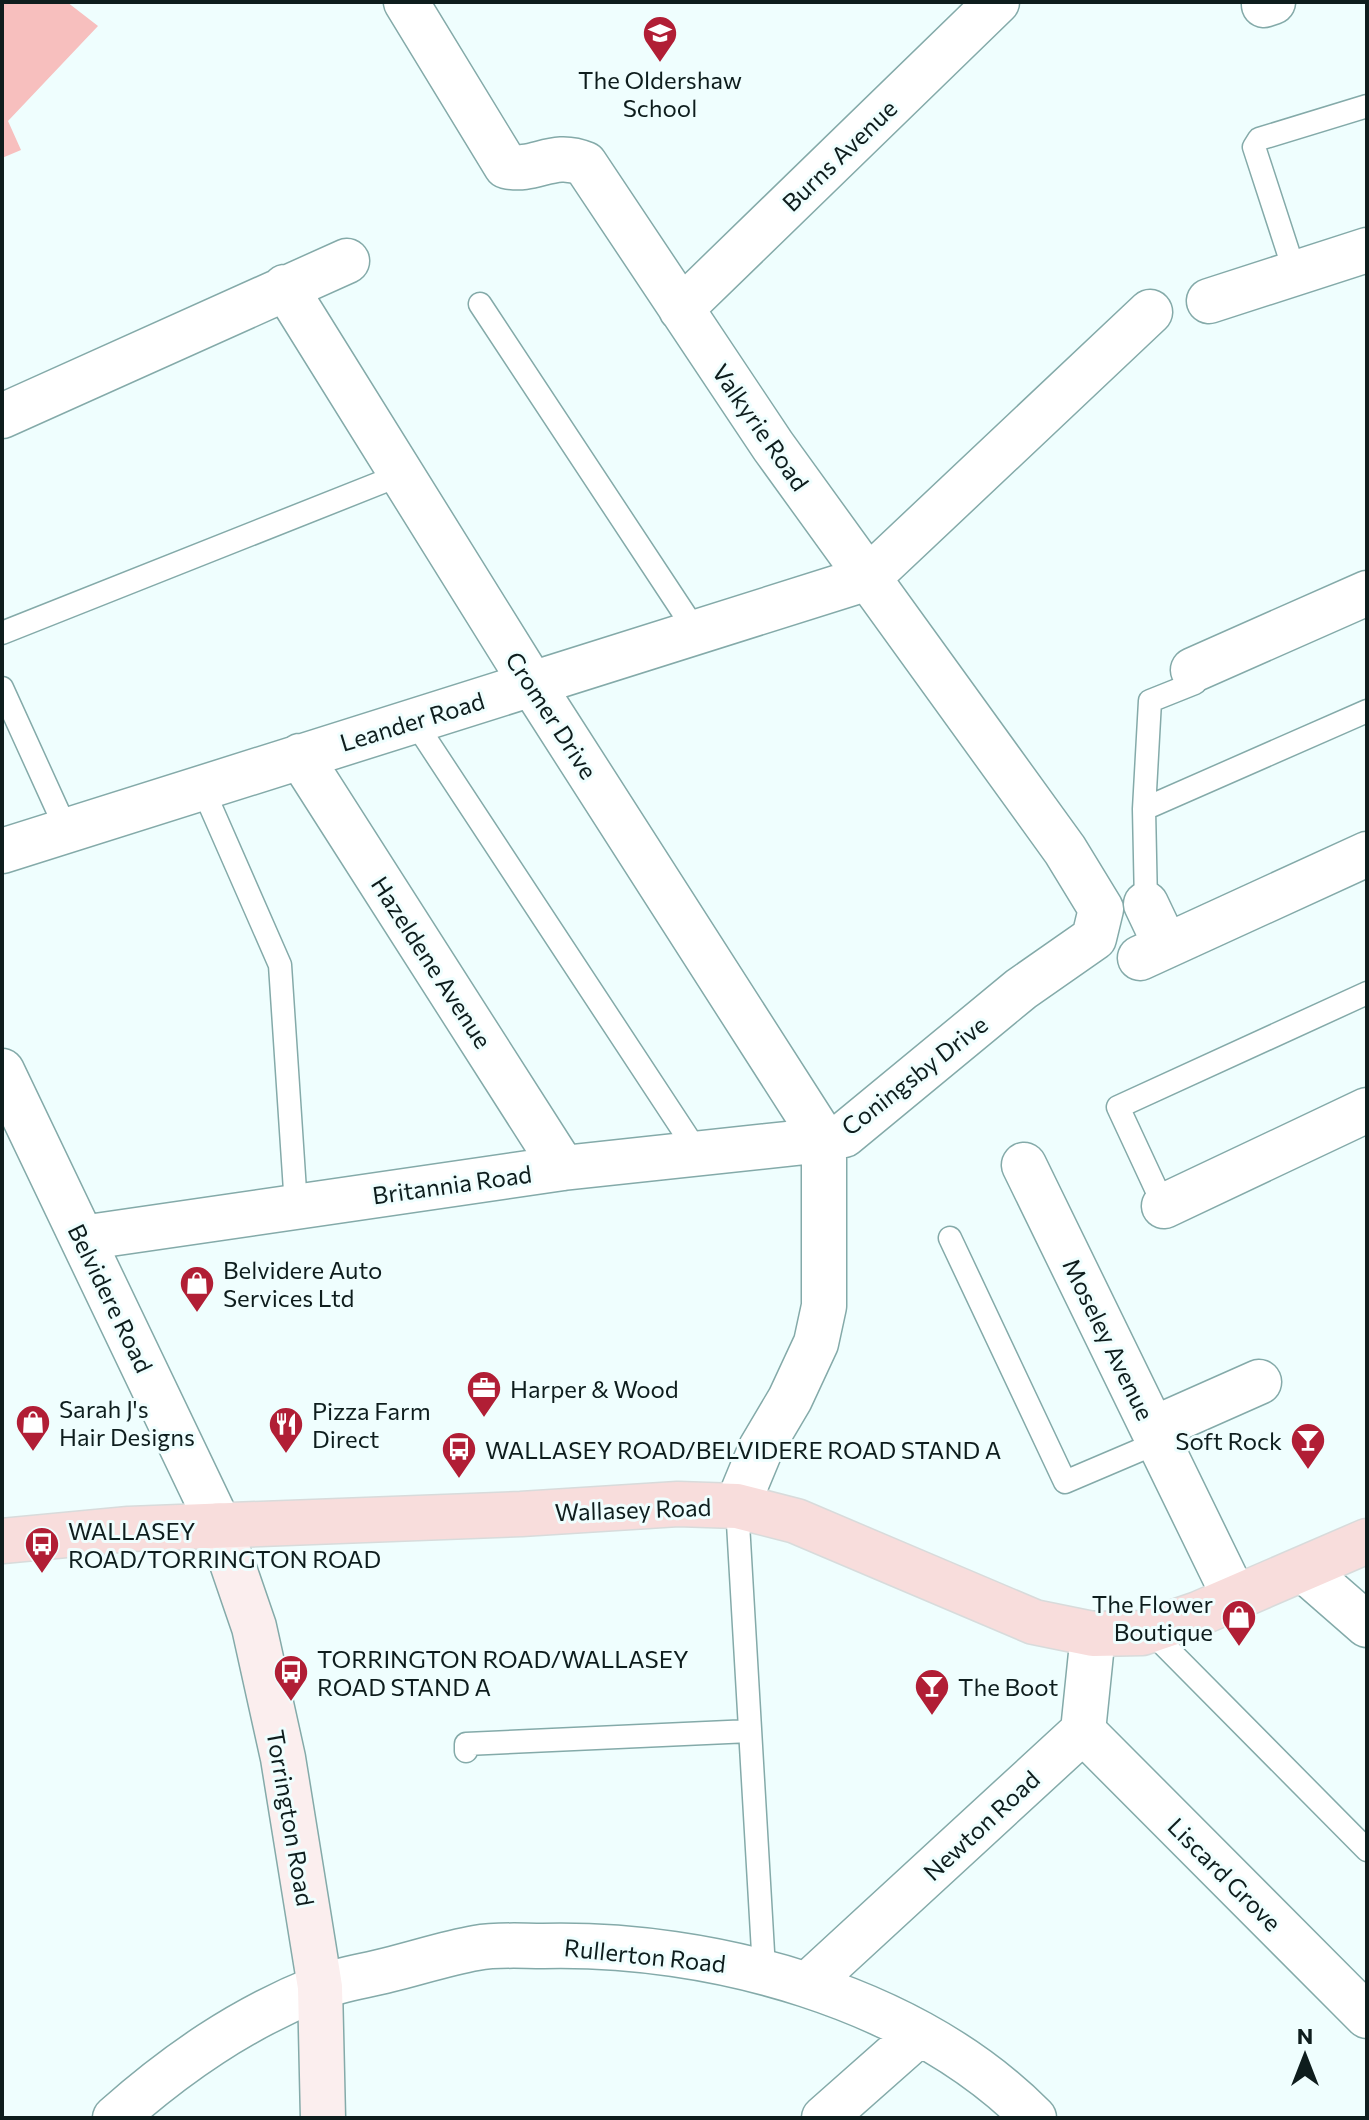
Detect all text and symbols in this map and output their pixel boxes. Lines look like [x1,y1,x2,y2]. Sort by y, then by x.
school or university icon: The Oldershaw School [641,14,679,64]
place label: The Oldershaw School [578,65,742,122]
street label: Burns Avenue [776,93,902,217]
street label: Valkyrie Road [707,358,815,496]
street label: Cromer Drive [500,646,604,784]
street label: Leander Road [336,685,488,757]
street label: Hazeldene Avenue [366,871,498,1053]
street label: Coningsby Drive [835,1009,993,1141]
street label: Britannia Road [371,1158,533,1210]
street label: Belvidere Road [63,1219,159,1377]
street label: Moseley Avenue [1057,1254,1161,1424]
place label: Belvidere Auto Services Ltd [223,1255,382,1312]
shop icon: Belvidere Auto Services Ltd [178,1264,216,1314]
office icon: Harper & Wood [465,1369,503,1419]
place label: Harper & Wood [510,1374,679,1403]
place label: Sarah J's Hair Designs [59,1394,195,1451]
place label: Pizza Farm Direct [312,1396,431,1453]
shop icon: Sarah J's Hair Designs [14,1403,52,1453]
restaurant icon: Pizza Farm Direct [267,1405,305,1455]
bar icon: Soft Rock [1289,1421,1327,1471]
place label: Soft Rock [1175,1426,1282,1455]
bus stop icon: WALLASEY ROAD/BELVIDERE ROAD STAND A [440,1430,478,1480]
place label: WALLASEY ROAD/BELVIDERE ROAD STAND A [485,1435,1001,1464]
street label: Wallasey Road [554,1492,712,1526]
place label: WALLASEY ROAD/TORRINGTON ROAD [68,1516,381,1573]
bus stop icon: WALLASEY ROAD/TORRINGTON ROAD [23,1525,61,1575]
place label: The Flower Boutique [1092,1589,1213,1646]
shop icon: The Flower Boutique [1220,1598,1258,1648]
place label: TORRINGTON ROAD/WALLASEY ROAD STAND A [317,1644,689,1701]
bus stop icon: TORRINGTON ROAD/WALLASEY ROAD STAND A [272,1653,310,1703]
bar icon: The Boot [913,1667,951,1717]
place label: The Boot [958,1672,1058,1701]
street label: Torrington Road [261,1728,321,1908]
street label: Newton Road [917,1764,1045,1886]
street label: Liscard Grove [1162,1811,1288,1937]
street label: Rullerton Road [563,1932,727,1978]
north arrow [1265,2016,1345,2096]
text: N [1297,2022,1313,2049]

